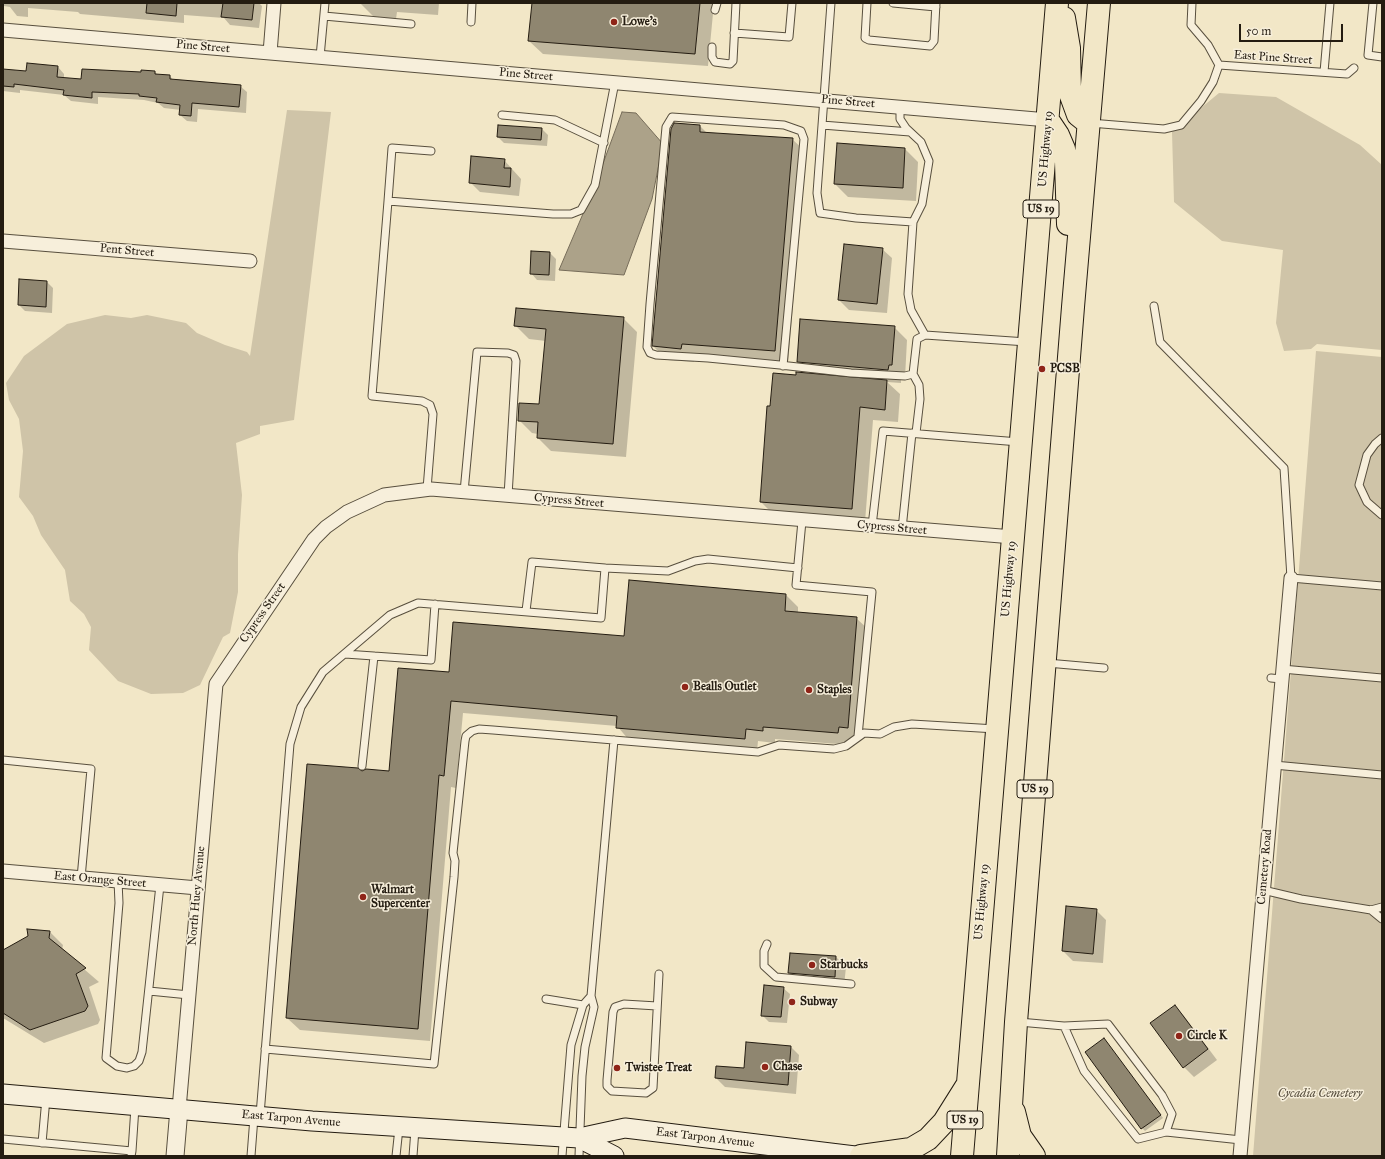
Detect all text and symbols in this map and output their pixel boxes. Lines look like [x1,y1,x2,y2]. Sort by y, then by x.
place label: Lowe's [622,15,657,29]
scale bar [1241,16,1345,42]
marker: Lowe's [609,17,619,27]
text: 50 m [1246,24,1271,38]
street label: Pine Street [175,37,231,57]
street label: East Pine Street [1233,48,1313,68]
street label: Pine Street [498,65,554,85]
street label: Pine Street [820,92,876,112]
street label: US Highway 19 [1035,110,1057,188]
road number: US 19 [1023,200,1059,218]
street label: Pent Street [99,241,155,261]
place label: PCSB [1050,362,1080,376]
marker: PCSB [1037,364,1047,374]
street label: Cypress Street [533,491,605,511]
street label: Cypress Street [856,518,928,538]
street label: US Highway 19 [998,540,1020,618]
street label: Cypress Street [237,580,289,646]
place label: Bealls Outlet [693,680,757,694]
marker: Bealls Outlet [680,682,690,692]
place label: Staples [817,683,852,697]
marker: Staples [804,685,814,695]
road number: US 19 [1017,780,1053,798]
street label: Cemetery Road [1255,829,1275,905]
street label: North Huey Avenue [185,846,209,946]
street label: US Highway 19 [971,863,993,941]
street label: East Orange Street [53,869,147,891]
place label: Walmart Supercenter [371,883,430,911]
marker: Walmart Supercenter [358,892,368,902]
place label: Starbucks [820,958,868,972]
marker: Starbucks [807,960,817,970]
place label: Subway [800,995,837,1009]
marker: Subway [787,997,797,1007]
place label: Circle K [1187,1029,1227,1043]
marker: Circle K [1174,1031,1184,1041]
place label: Chase [773,1060,802,1074]
place label: Twistee Treat [625,1061,692,1075]
marker: Chase [760,1062,770,1072]
marker: Twistee Treat [612,1063,622,1073]
park label: Cycadia Cemetery [1278,1087,1362,1101]
street label: East Tarpon Avenue [241,1108,341,1130]
road number: US 19 [947,1111,983,1129]
street label: East Tarpon Avenue [655,1125,755,1151]

